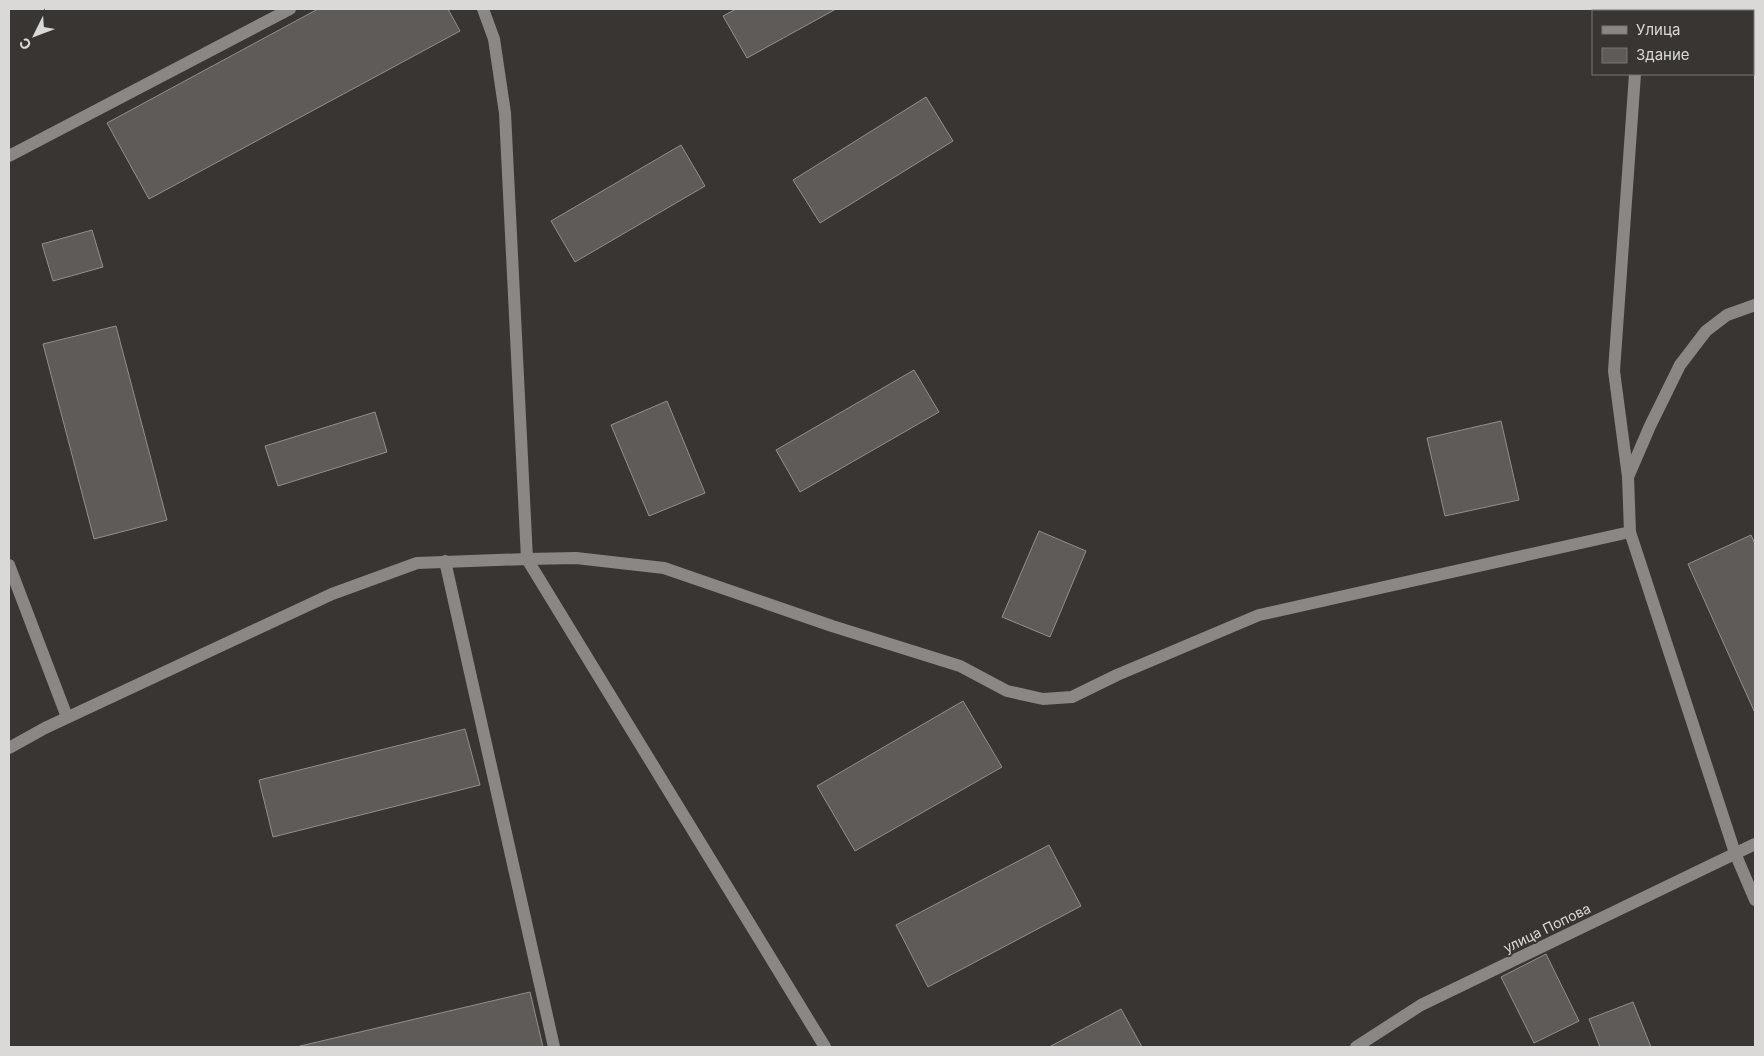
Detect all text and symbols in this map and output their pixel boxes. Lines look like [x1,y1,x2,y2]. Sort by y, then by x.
north arrow [10,10,60,60]
legend [1592,10,1754,75]
text: Улица [1636,20,1680,39]
text: С [15,34,35,54]
text: Здание [1636,45,1690,64]
street label: улица Попова [1500,899,1593,956]

